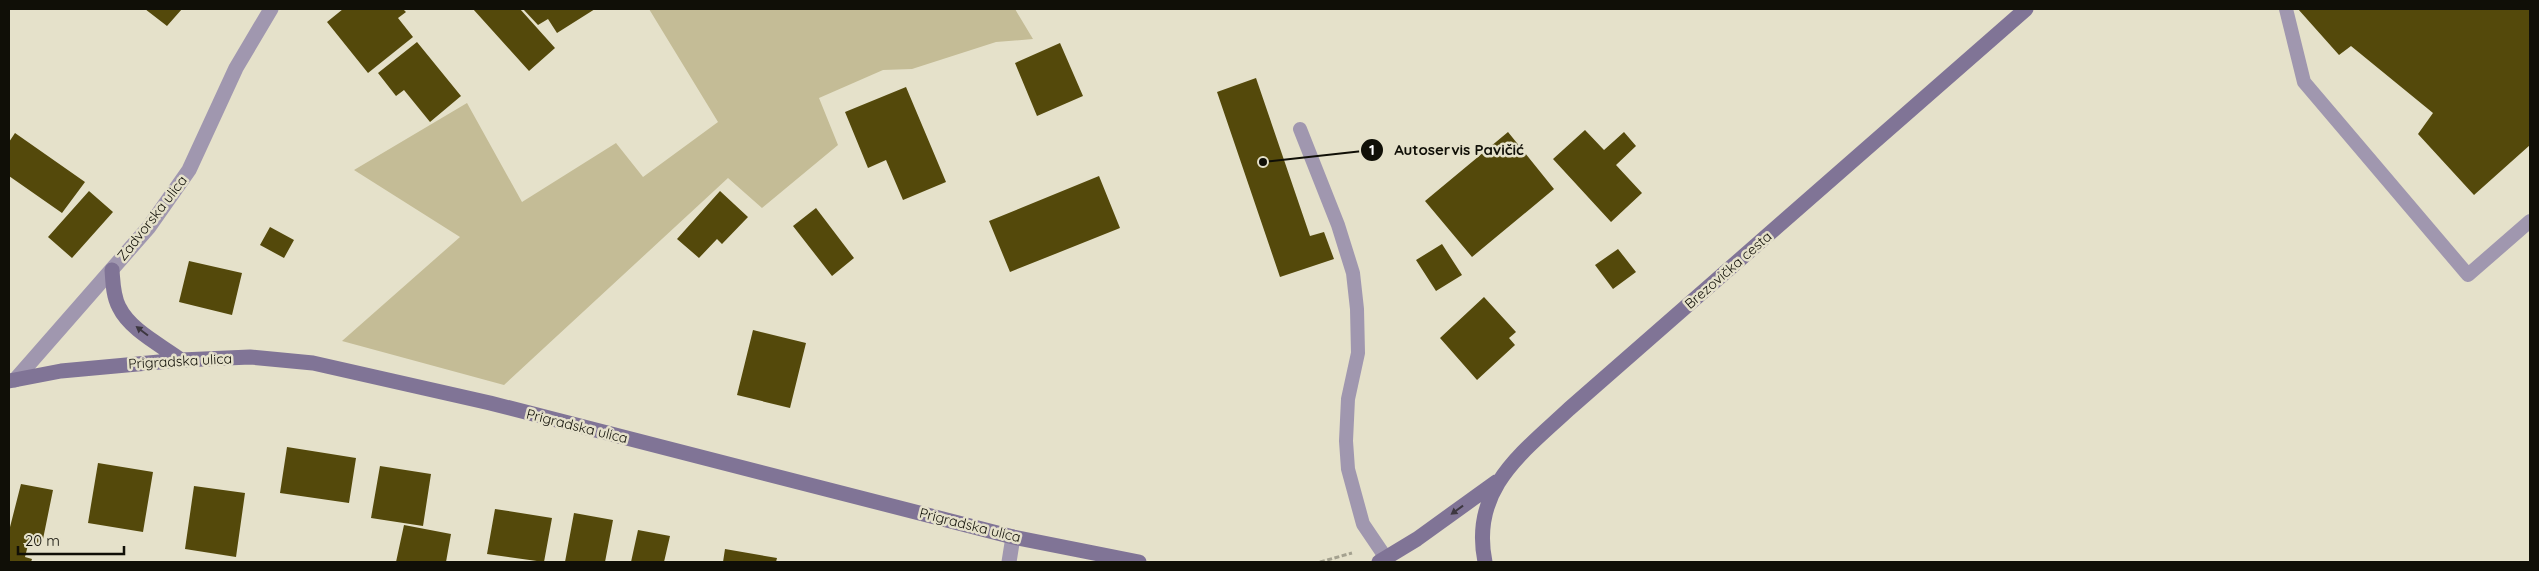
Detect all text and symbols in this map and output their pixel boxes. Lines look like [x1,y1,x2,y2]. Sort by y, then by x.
callout: Autoservis Pavičić [1359,135,1534,165]
text: 1 [1369,140,1375,159]
text: Autoservis Pavičić [1394,140,1524,159]
street label: Zadvorska ulica [113,172,191,264]
street label: Brezovička cesta [1681,227,1775,313]
one-way arrow [135,326,149,336]
street label: Prigradska ulica [128,349,232,373]
street label: Prigradska ulica [524,405,630,447]
street label: Prigradska ulica [917,504,1023,546]
one-way arrow [1450,505,1464,515]
scale bar [18,524,124,556]
text: 20 m [25,531,60,550]

